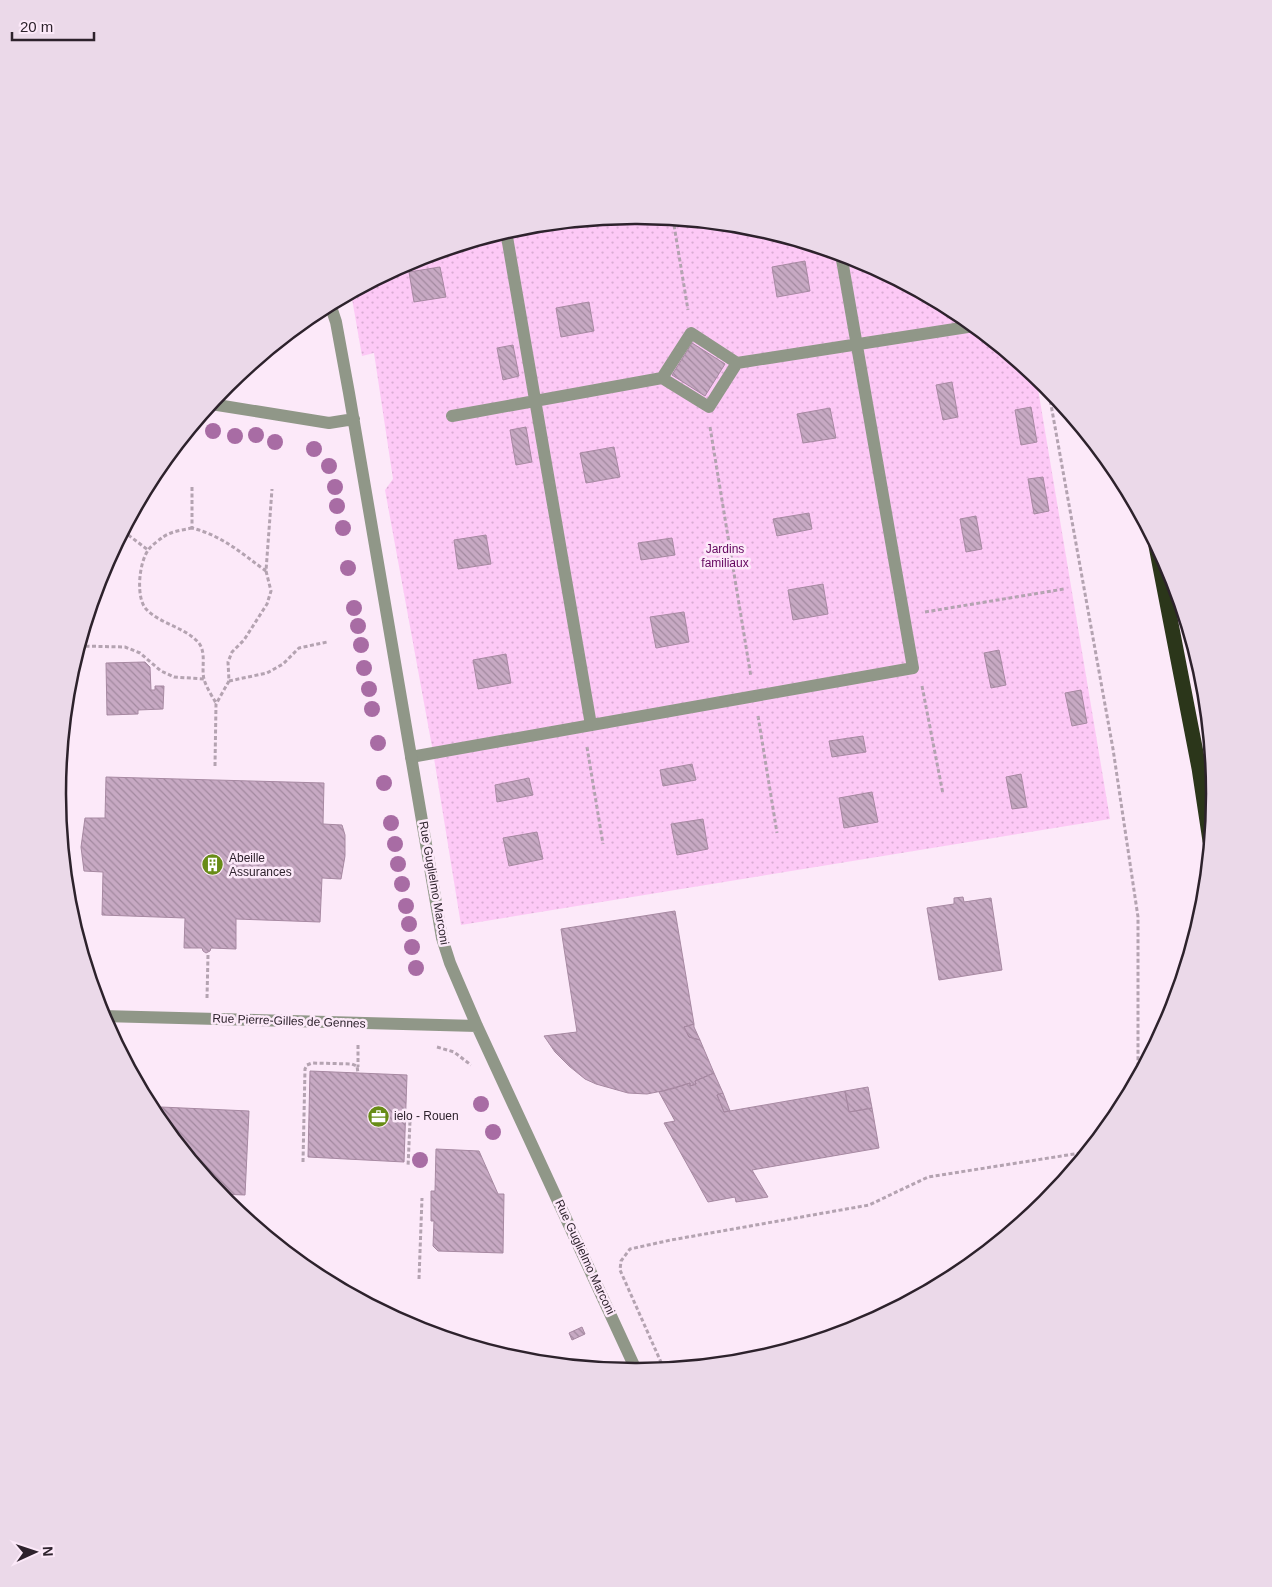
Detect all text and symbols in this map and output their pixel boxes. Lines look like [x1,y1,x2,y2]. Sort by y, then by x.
scale bar [12,10,95,42]
text: 20 m [20,18,53,35]
park label: Jardins familiaux [701,542,749,570]
street label: Rue Guglielmo Marconi [416,820,452,946]
place label: Abeille Assurances [229,851,292,879]
building icon: Abeille Assurances [201,853,225,877]
street label: Rue Pierre-Gilles de Gennes [212,1011,366,1031]
office icon: ielo - Rouen [366,1104,390,1128]
place label: ielo - Rouen [394,1109,459,1123]
street label: Rue Guglielmo Marconi [552,1197,618,1317]
north arrow [10,1527,60,1577]
text: N [40,1546,56,1557]

